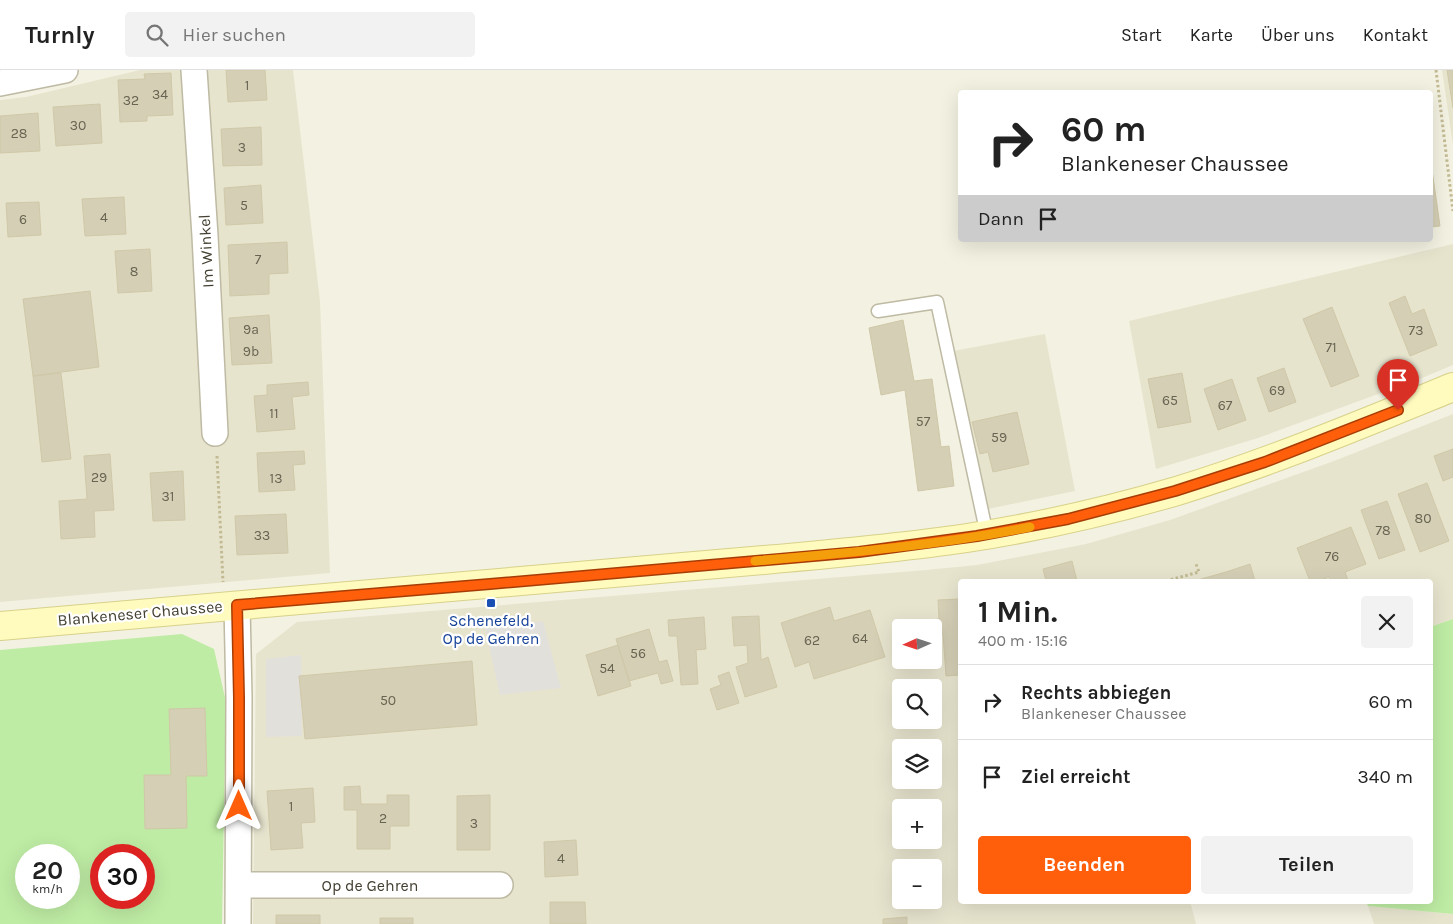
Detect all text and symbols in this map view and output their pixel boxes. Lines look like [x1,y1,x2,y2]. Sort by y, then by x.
search box [125,12,475,57]
text: Turnly [25,21,95,49]
icon: search [143,21,171,49]
text: Hier suchen [183,24,286,46]
text: Start [1121,24,1162,46]
text: Karte [1190,24,1233,46]
text: Über uns [1261,24,1335,46]
text: Kontakt [1363,24,1428,46]
house number: 1 [245,77,249,94]
house number: 34 [152,86,168,103]
house number: 32 [123,92,139,109]
text: 60 m [1061,109,1146,150]
icon: right [978,110,1043,175]
house number: 30 [70,117,86,134]
house number: 28 [11,125,27,142]
house number: 3 [238,139,246,156]
text: Blankeneser Chaussee [1061,151,1288,177]
house number: 5 [240,197,248,214]
icon: arrive [1034,205,1062,233]
text: Dann [978,208,1024,230]
house number: 4 [100,209,108,226]
house number: 6 [19,211,27,228]
street label: Im Winkel [195,214,217,288]
house number: 7 [255,251,262,268]
house number: 8 [130,263,138,280]
house number: 9a [243,321,259,338]
house number: 73 [1409,322,1423,339]
house number: 71 [1325,339,1337,356]
house number: 9b [243,343,259,360]
pin [1377,359,1419,410]
icon: arrive [1384,366,1412,394]
house number: 69 [1269,382,1285,399]
house number: 65 [1162,392,1178,409]
house number: 67 [1218,397,1233,414]
house number: 11 [269,405,279,422]
house number: 57 [916,413,931,430]
house number: 59 [991,429,1007,446]
house number: 29 [91,469,107,486]
house number: 13 [270,470,282,487]
house number: 31 [162,488,174,505]
house number: 80 [1415,510,1431,527]
house number: 78 [1375,522,1391,539]
house number: 33 [254,527,270,544]
house number: 76 [1325,548,1339,565]
text: 1 Min. [978,594,1058,630]
street label: Blankeneser Chaussee [57,596,223,630]
button: close [1361,596,1413,648]
marker: Schenefeld, Op de Gehren [485,597,497,609]
place label: Schenefeld, Op de Gehren [443,611,539,648]
north arrow [892,619,942,669]
map controls [892,619,942,909]
house number: 64 [852,630,868,647]
text: 400 m · 15:16 [978,631,1068,650]
house number: 62 [804,632,820,649]
house number: 56 [630,645,646,662]
house number: 54 [599,660,615,677]
button: search [892,679,942,729]
text: Rechts abbiegen [1021,682,1171,704]
icon: right [978,688,1006,716]
text: 60 m [1369,691,1413,713]
house number: 50 [380,692,396,709]
text: Blankeneser Chaussee [1021,704,1186,723]
button: layers [892,739,942,789]
icon: arrive [978,763,1006,791]
text: Ziel erreicht [1021,766,1131,788]
text: 340 m [1358,766,1413,788]
position arrow [212,779,264,831]
house number: 1 [289,798,293,815]
button: + [892,799,942,849]
house number: 2 [379,810,387,827]
house number: 3 [470,815,478,832]
button: Beenden [978,836,1191,894]
button: Teilen [1201,836,1413,894]
speed limit sign: 30 [90,844,155,909]
house number: 4 [557,850,565,867]
text: 20 [32,856,63,885]
button: − [892,859,942,909]
street label: Op de Gehren [322,876,418,895]
text: km/h [32,882,63,896]

